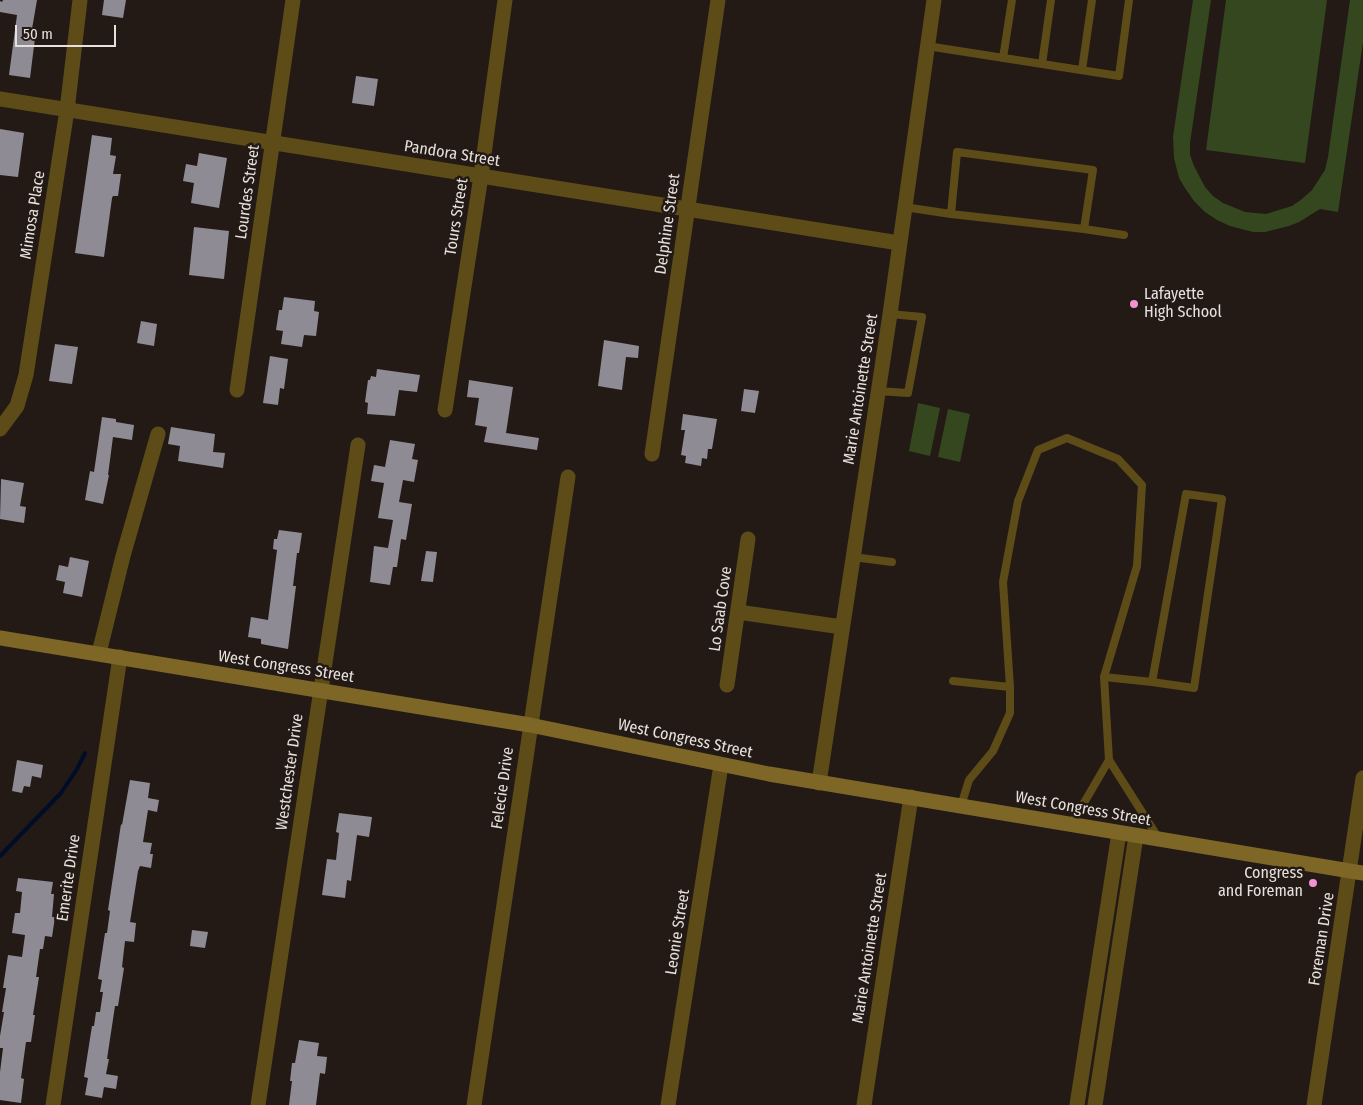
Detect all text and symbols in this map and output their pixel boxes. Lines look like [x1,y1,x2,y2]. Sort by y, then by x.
scale bar [18,15,119,47]
text: 50 m [23,25,53,43]
street label: Pandora Street [403,137,501,171]
street label: Lourdes Street [232,144,264,240]
street label: Mimosa Place [17,170,49,260]
street label: Delphine Street [651,172,685,276]
street label: Tours Street [441,177,473,257]
place label: Lafayette High School [1144,285,1222,323]
marker: Lafayette High School [1128,298,1140,310]
street label: Marie Antoinette Street [840,312,882,466]
street label: Lo Saab Cove [706,565,736,653]
street label: West Congress Street [217,647,355,687]
street label: Westchester Drive [272,712,308,832]
street label: West Congress Street [616,715,754,763]
street label: Felecie Drive [488,746,518,830]
street label: West Congress Street [1014,788,1152,830]
street label: Emerite Drive [53,833,85,923]
place label: Congress and Foreman [1218,864,1303,902]
street label: Marie Antoinette Street [849,871,891,1025]
marker: Congress and Foreman [1307,877,1319,889]
street label: Leonie Street [662,888,694,976]
street label: Foreman Drive [1305,891,1339,987]

